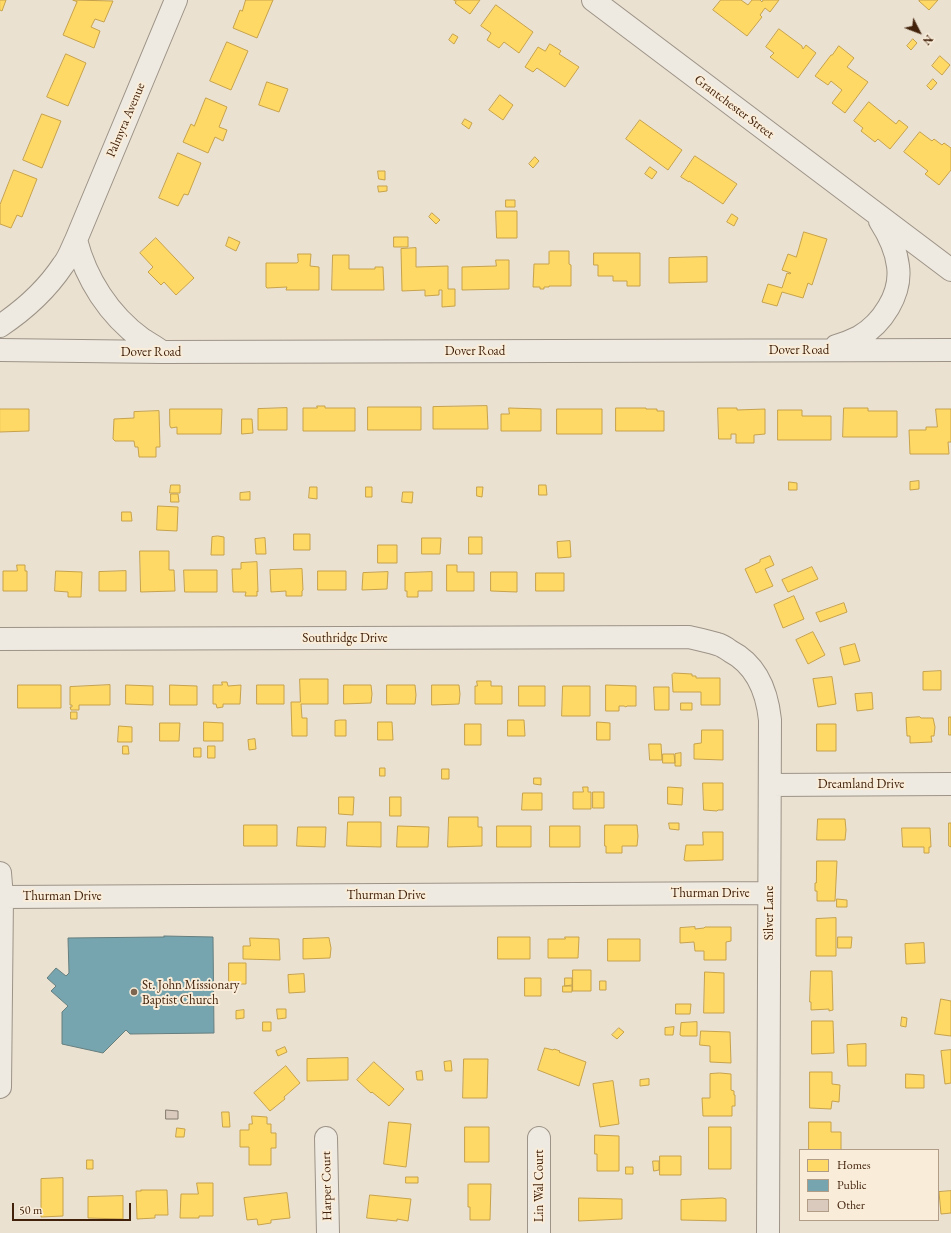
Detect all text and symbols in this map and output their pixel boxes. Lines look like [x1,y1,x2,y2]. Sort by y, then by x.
north arrow [899,12,939,52]
text: N [920,32,936,48]
street label: Grantchester Street [691,72,777,142]
street label: Palmyra Avenue [103,80,149,160]
street label: Dover Road [769,342,829,358]
street label: Dover Road [445,343,505,359]
street label: Dover Road [121,344,181,360]
street label: Southridge Drive [302,630,388,646]
street label: Dreamland Drive [818,776,904,792]
street label: Thurman Drive [670,885,750,901]
street label: Silver Lane [761,886,777,940]
street label: Thurman Drive [346,887,426,903]
street label: Thurman Drive [22,888,102,904]
place label: St. John Missionary Baptist Church [142,977,240,1008]
marker: St. John Missionary Baptist Church [129,987,139,997]
legend [799,1149,939,1221]
street label: Lin Wal Court [531,1150,547,1222]
street label: Harper Court [319,1151,335,1221]
text: Homes [837,1157,871,1173]
text: Public [837,1177,867,1193]
scale bar [14,1195,133,1221]
text: Other [837,1197,865,1213]
text: 50 m [19,1202,42,1218]

